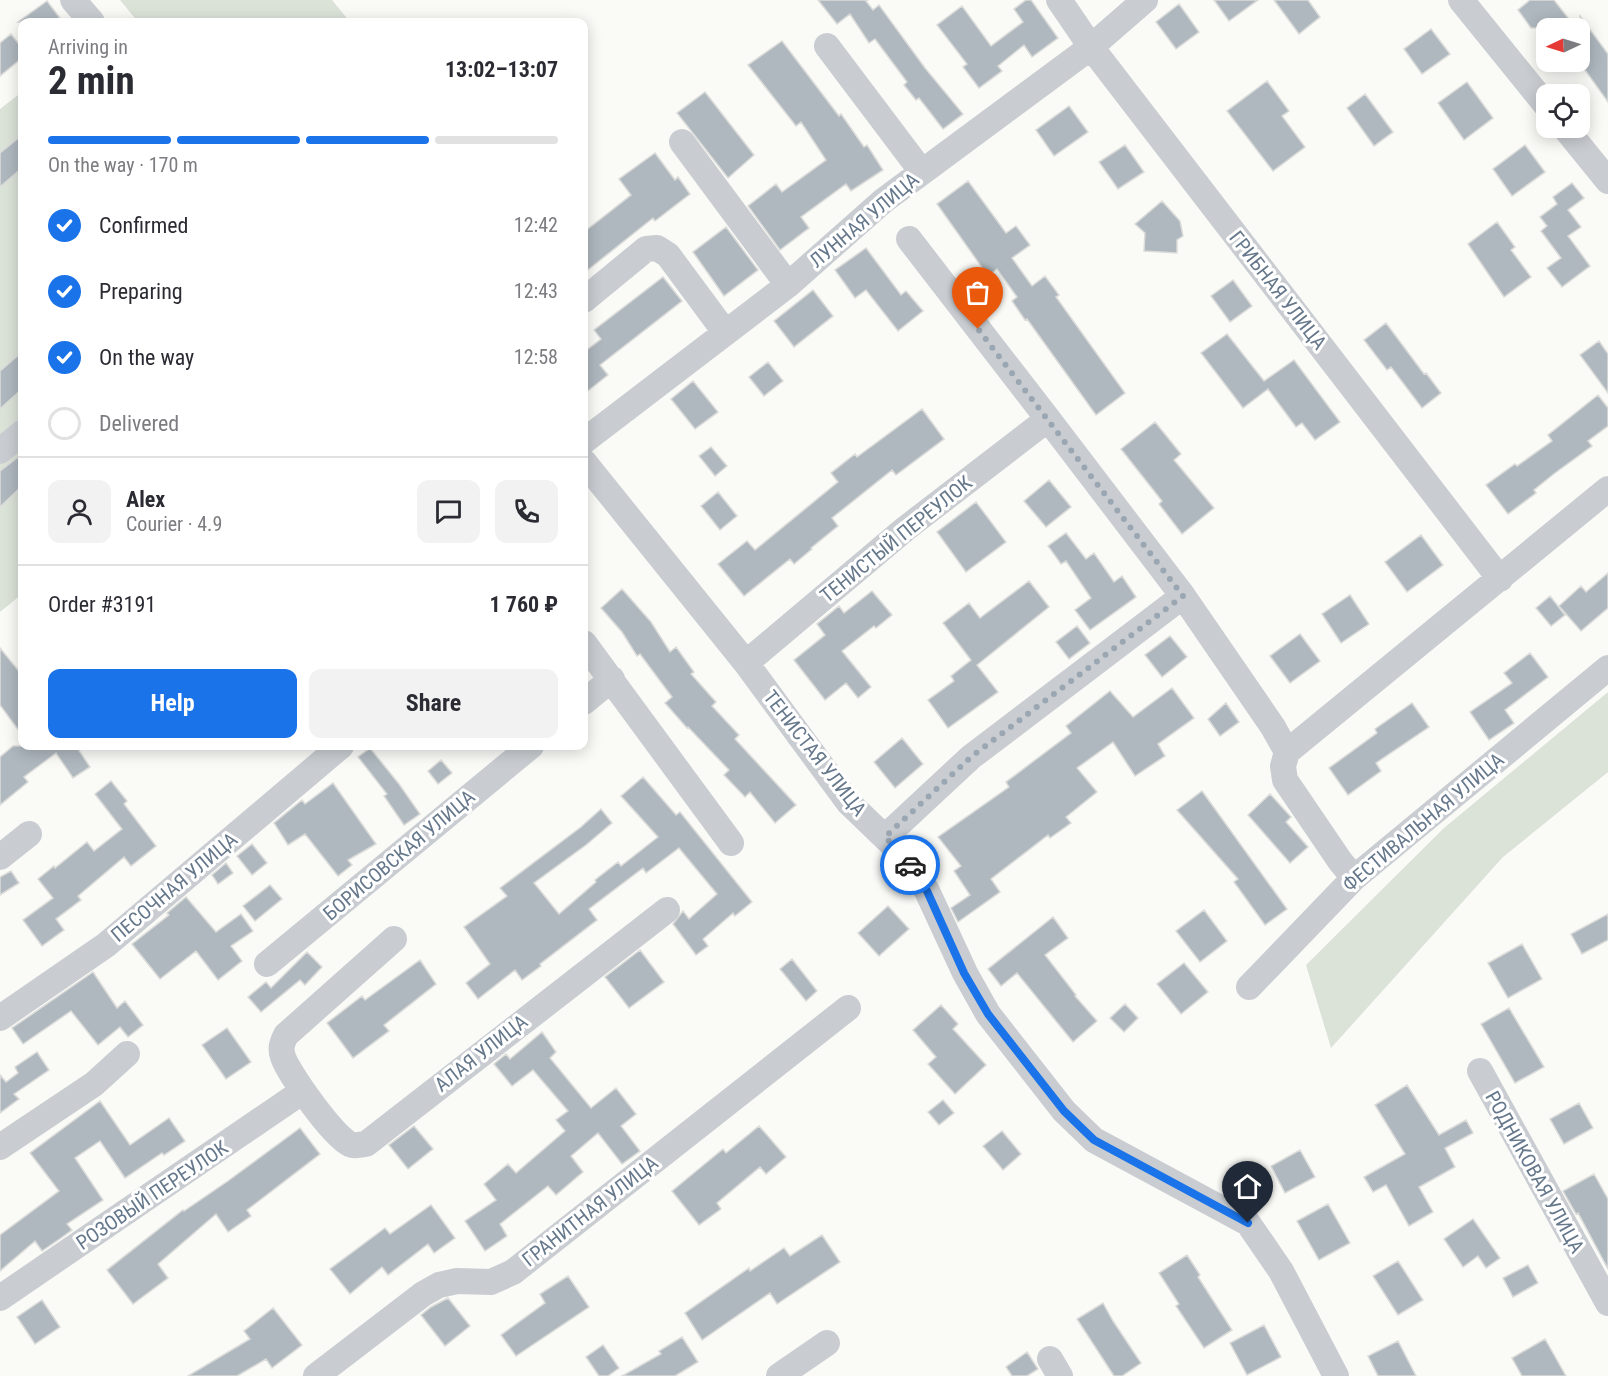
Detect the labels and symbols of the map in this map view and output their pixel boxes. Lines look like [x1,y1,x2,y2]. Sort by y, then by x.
north arrow [1536,18,1590,72]
street label: ЛУННАЯ УЛИЦА [804,167,924,273]
street label: ГРИБНАЯ УЛИЦА [1224,226,1332,354]
pin [952,267,1003,329]
street label: ТЕНИСТЫЙ ПЕРЕУЛОК [815,470,977,608]
street label: ТЕНИСТАЯ УЛИЦА [758,685,872,821]
street label: ФЕСТИВАЛЬНАЯ УЛИЦА [1338,747,1509,896]
street label: БОРИСОВСКАЯ УЛИЦА [318,784,480,925]
street label: ПЕСОЧНАЯ УЛИЦА [106,827,242,947]
courier [880,835,940,895]
street label: АЛАЯ УЛИЦА [430,1009,533,1097]
street label: РОДНИКОВАЯ УЛИЦА [1480,1087,1590,1258]
street label: РОЗОВЫЙ ПЕРЕУЛОК [72,1135,233,1255]
street label: ГРАНИТНАЯ УЛИЦА [517,1150,663,1271]
pin [1222,1161,1273,1223]

